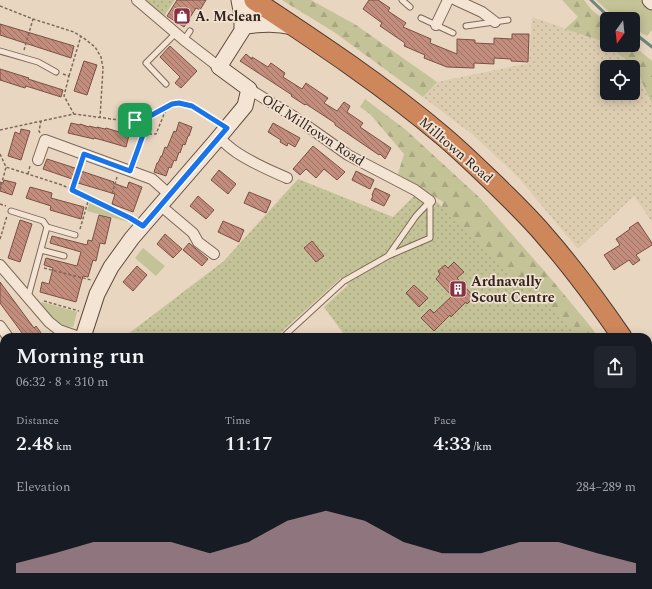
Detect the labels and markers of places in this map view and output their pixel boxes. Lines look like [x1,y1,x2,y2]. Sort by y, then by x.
shop icon: A. Mclean [172,6,192,26]
place label: A. Mclean [195,6,261,27]
pin [118,103,152,137]
place label: Ardnavally Scout Centre [471,271,555,308]
building icon: Ardnavally Scout Centre [448,279,468,299]

